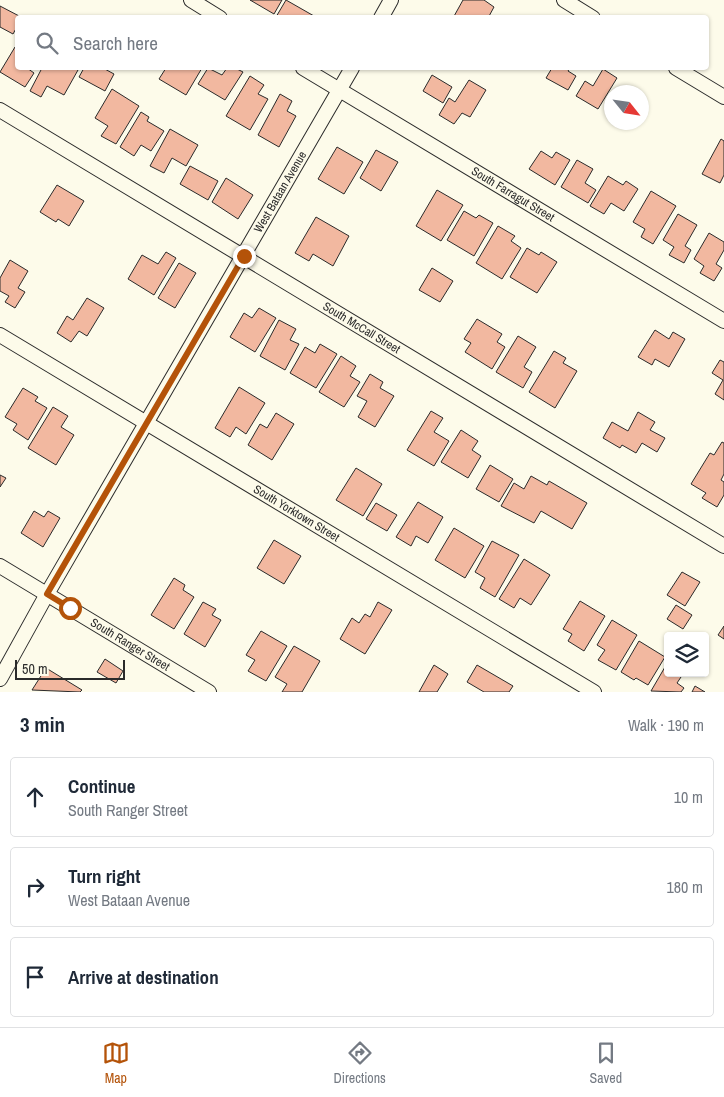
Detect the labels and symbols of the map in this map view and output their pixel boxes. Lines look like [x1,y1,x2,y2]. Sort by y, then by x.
north arrow [604,85,649,130]
street label: West Bataan Avenue [250,148,310,236]
street label: South Farragut Street [468,163,558,225]
route end [233,245,256,268]
street label: South McCall Street [320,298,403,357]
street label: South Yorktown Street [251,481,343,545]
route start [59,597,82,620]
street label: South Ranger Street [88,614,173,675]
scale bar [15,657,125,680]

